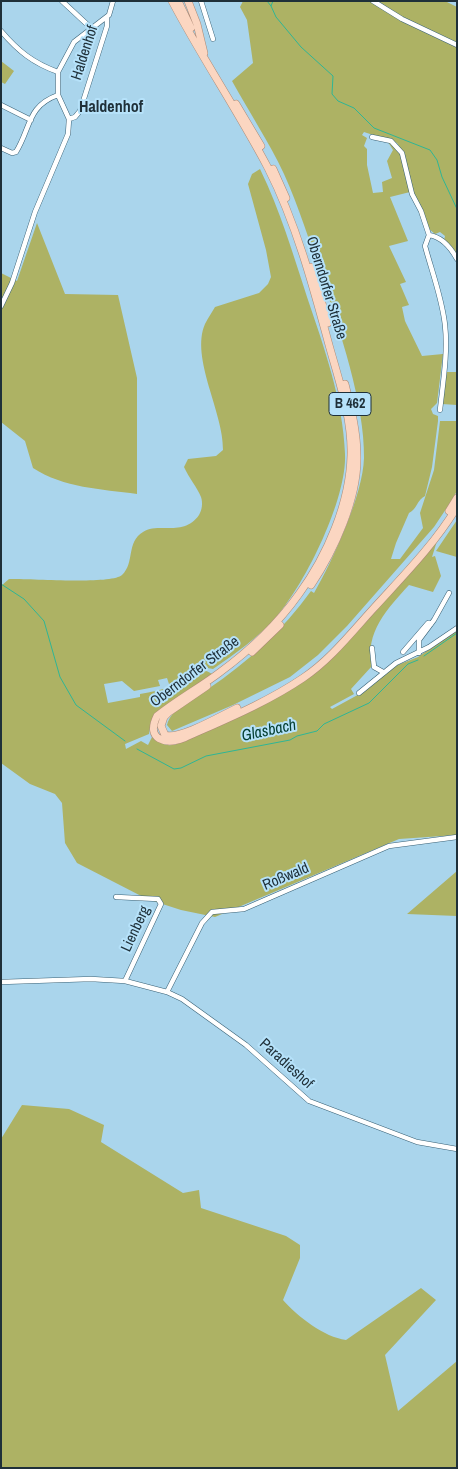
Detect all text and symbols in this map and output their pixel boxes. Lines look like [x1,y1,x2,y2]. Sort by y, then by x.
street label: Haldenhof [68,24,102,82]
district label: Haldenhof [79,98,143,118]
street label: Oberndorfer Straße [302,234,350,342]
road number: B 462 [329,392,371,416]
street label: Oberndorfer Straße [147,633,243,711]
water label: Glasbach [240,716,298,746]
street label: Roßwald [260,859,312,895]
street label: Lienberg [118,903,154,955]
street label: Paradieshof [255,1035,317,1093]

